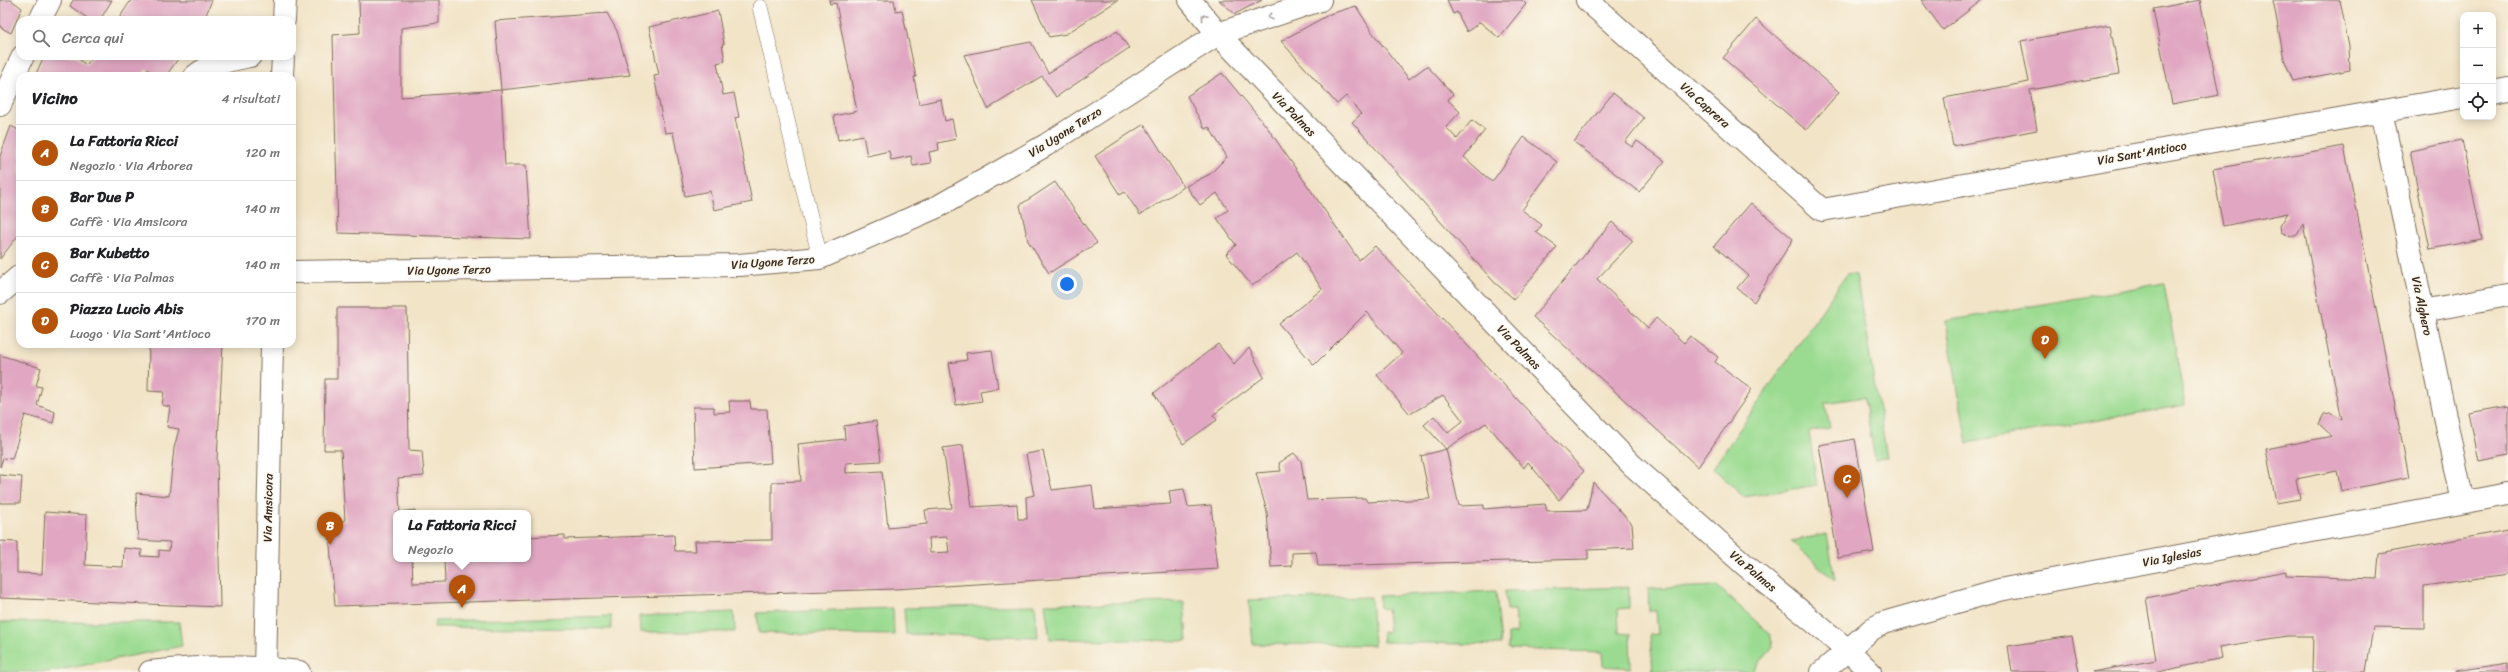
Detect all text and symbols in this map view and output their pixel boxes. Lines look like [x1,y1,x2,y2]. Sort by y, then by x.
one-way arrow [1266,12,1273,21]
map controls [2460,12,2496,120]
button: + [2460,12,2496,48]
one-way arrow [1201,14,1208,22]
search box [16,16,296,60]
text: Cerca qui [62,25,124,51]
icon: search [30,27,52,49]
button: − [2460,48,2496,84]
street label: Via Caprera [1675,76,1736,134]
text: Vicino [32,83,78,113]
button: locate [2460,84,2496,120]
street label: Via Palmas [1267,86,1321,142]
text: 4 risultati [221,87,280,110]
street label: Via Ugone Terzo [1024,100,1106,163]
text: La Fattoria Ricci [70,128,178,154]
street label: Via Sant'Antioco [2096,134,2188,172]
text: A [41,141,49,164]
text: 120 m [245,141,280,164]
text: Negozio · Via Arborea [70,154,192,177]
text: Bar Due P [70,184,134,210]
text: B [41,197,49,220]
text: 140 m [245,197,280,220]
text: Caffè · Via Amsicora [70,210,187,233]
text: Bar Kubetto [70,240,149,266]
street label: Via Ugone Terzo [731,248,816,276]
text: C [41,253,49,276]
text: 140 m [245,253,280,276]
street label: Via Ugone Terzo [407,258,491,282]
text: Caffè · Via Palmas [70,266,174,289]
your location [1057,274,1077,294]
street label: Via Alghero [2405,274,2439,338]
text: Piazza Lucio Abis [70,296,184,322]
text: D [41,309,49,332]
text: 170 m [245,309,280,332]
street label: Via Palmas [1492,319,1546,375]
text: Luogo · Via Sant'Antioco [70,322,211,345]
pin: D [2032,326,2058,359]
pin: C [1834,465,1860,498]
street label: Via Amsicora [256,473,280,542]
popup [393,510,531,562]
pin: B [317,512,343,545]
text: La Fattoria Ricci [408,512,516,538]
text: Negozio [408,538,453,561]
street label: Via Iglesias [2141,540,2204,573]
street label: Via Palmas [1724,545,1782,598]
pin: A [449,575,475,608]

